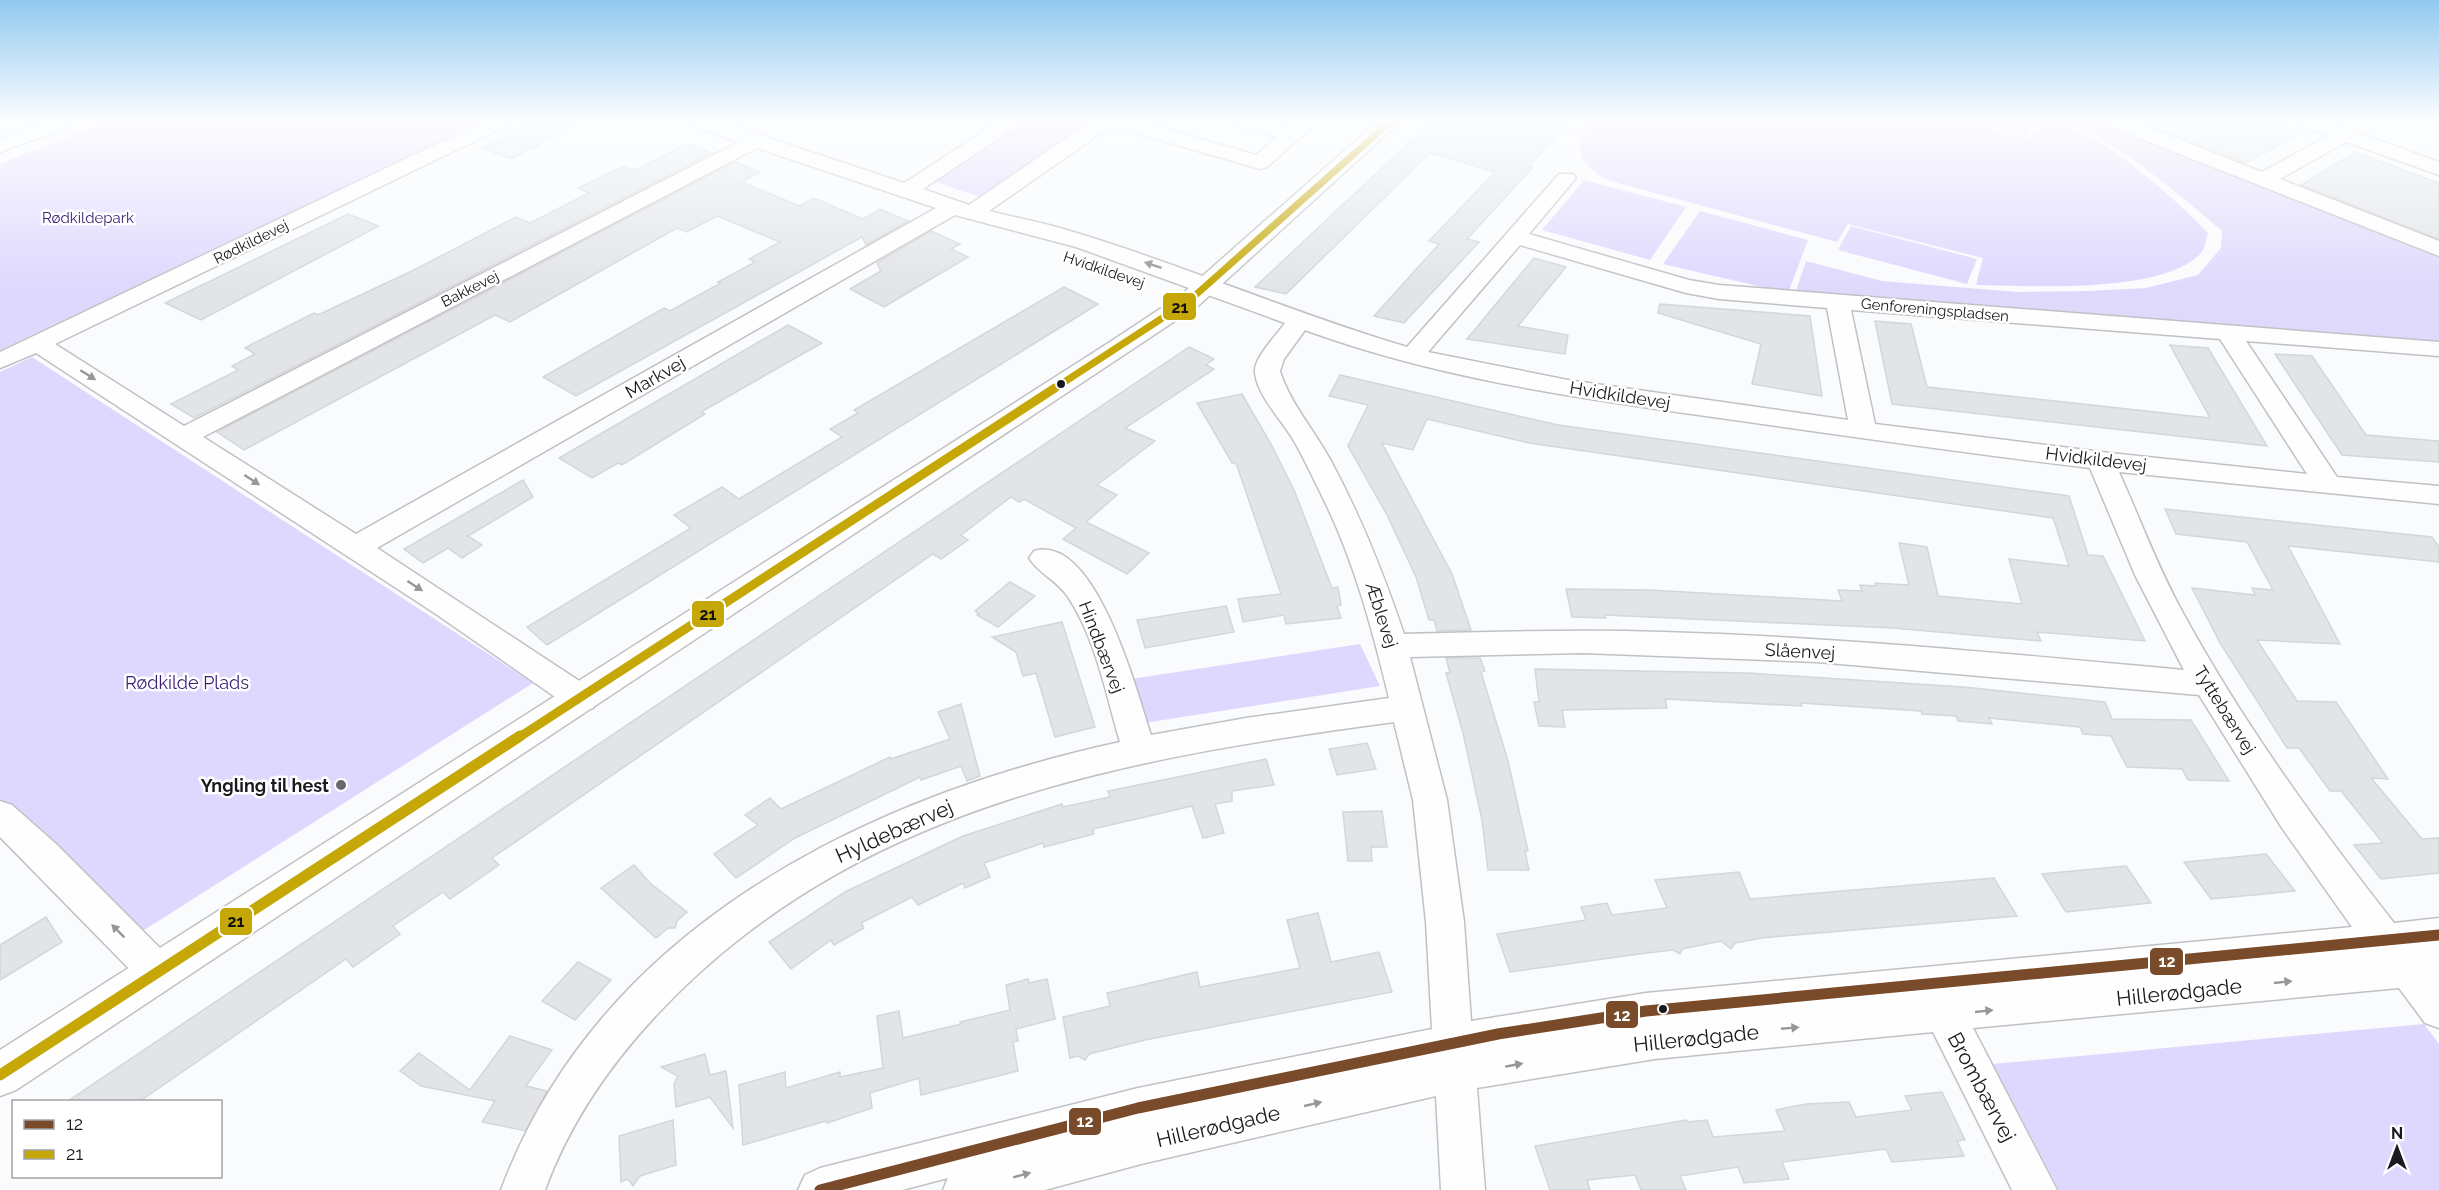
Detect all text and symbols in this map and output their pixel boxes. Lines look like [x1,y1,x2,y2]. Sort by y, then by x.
park label: Rødkildepark [42,209,134,227]
street label: Rødkildevej [211,216,291,268]
street label: Hvidkildevej [1061,248,1147,292]
one-way arrow [1144,260,1162,269]
street label: Bakkevej [438,267,502,311]
line badge: 21 [1162,292,1197,321]
street label: Genforeningspladsen [1860,295,2010,325]
text: 21 [1172,298,1189,317]
street label: Markvej [621,352,689,402]
one-way arrow [79,369,96,380]
street label: Hvidkildevej [1568,377,1672,413]
unlabelled marker [1055,378,1067,390]
street label: Hvidkildevej [2044,442,2148,476]
one-way arrow [244,474,260,485]
street label: Æblevej [1361,579,1402,650]
one-way arrow [407,580,423,592]
street label: Hindbærvej [1075,598,1129,696]
line badge: 21 [691,600,725,628]
text: 21 [700,605,717,624]
street label: Slåenvej [1764,639,1836,663]
street label: Tyttebærvej [2190,662,2260,758]
park label: Rødkilde Plads [125,672,249,693]
place label: Yngling til hest [201,775,329,796]
marker: Yngling til hest [334,778,348,792]
street label: Hyldebærvej [831,794,957,868]
line badge: 21 [219,907,253,936]
text: 21 [228,912,245,931]
one-way arrow [112,925,126,939]
line badge: 12 [2149,947,2184,976]
text: 12 [2159,952,2175,971]
street label: Hillerødgade [2115,973,2243,1011]
one-way arrow [2273,977,2292,987]
line badge: 12 [1605,1000,1639,1029]
unlabelled marker [1657,1003,1669,1015]
text: 12 [1614,1006,1630,1025]
one-way arrow [1975,1006,1994,1016]
street label: Hillerødgade [1632,1019,1760,1057]
one-way arrow [1781,1024,1800,1033]
street label: Brombærvej [1943,1028,2021,1146]
one-way arrow [1504,1060,1523,1069]
one-way arrow [1304,1099,1323,1109]
legend [12,1100,222,1178]
street label: Hillerødgade [1154,1100,1282,1152]
line badge: 12 [1068,1107,1102,1136]
text: 12 [1077,1112,1093,1131]
text: 12 [66,1113,83,1134]
north arrow [2367,1118,2427,1178]
text: N [2391,1124,2403,1143]
text: 21 [66,1143,83,1164]
one-way arrow [1013,1170,1031,1179]

